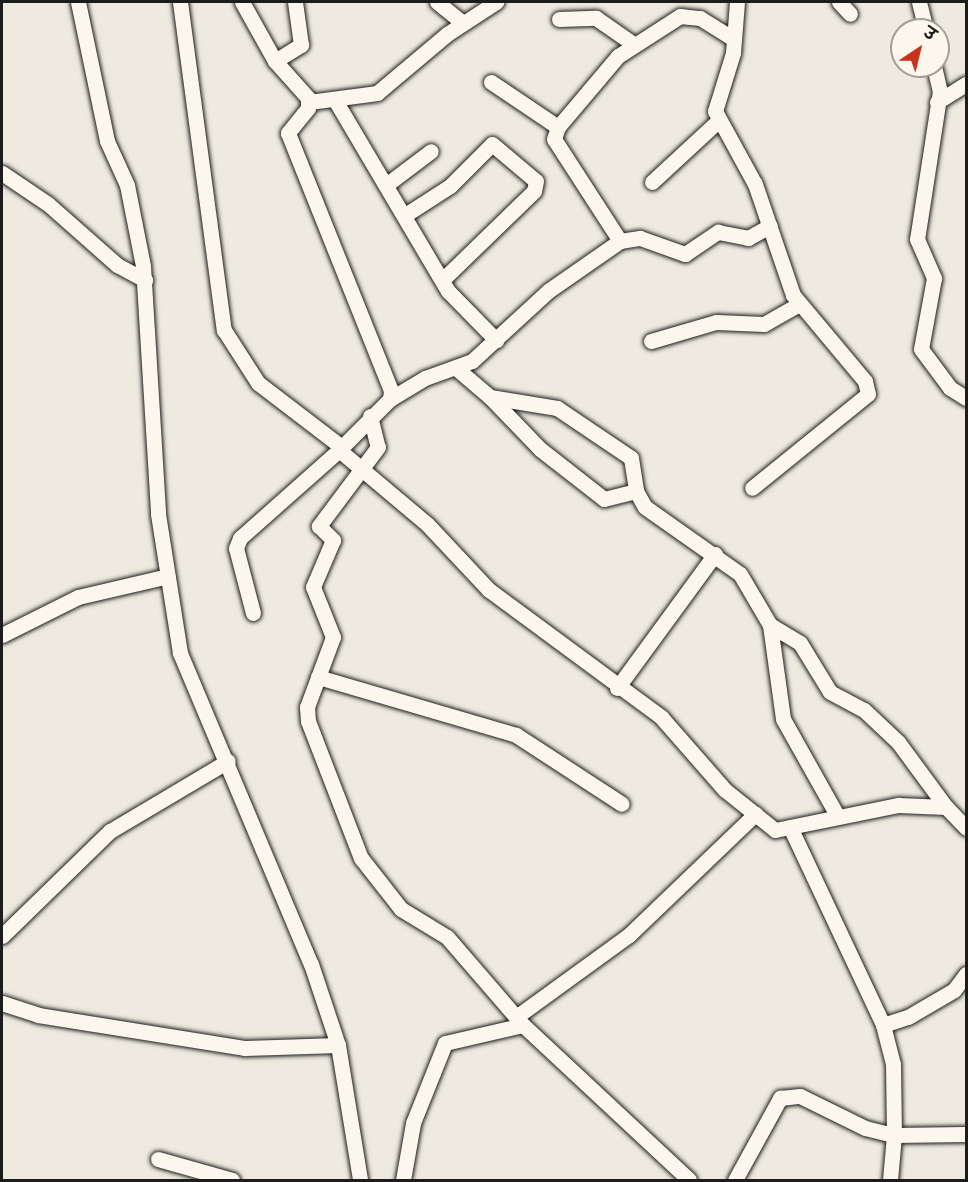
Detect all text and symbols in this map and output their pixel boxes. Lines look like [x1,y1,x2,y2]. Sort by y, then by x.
north arrow [890,18,950,78]
text: उ [920,24,939,45]

